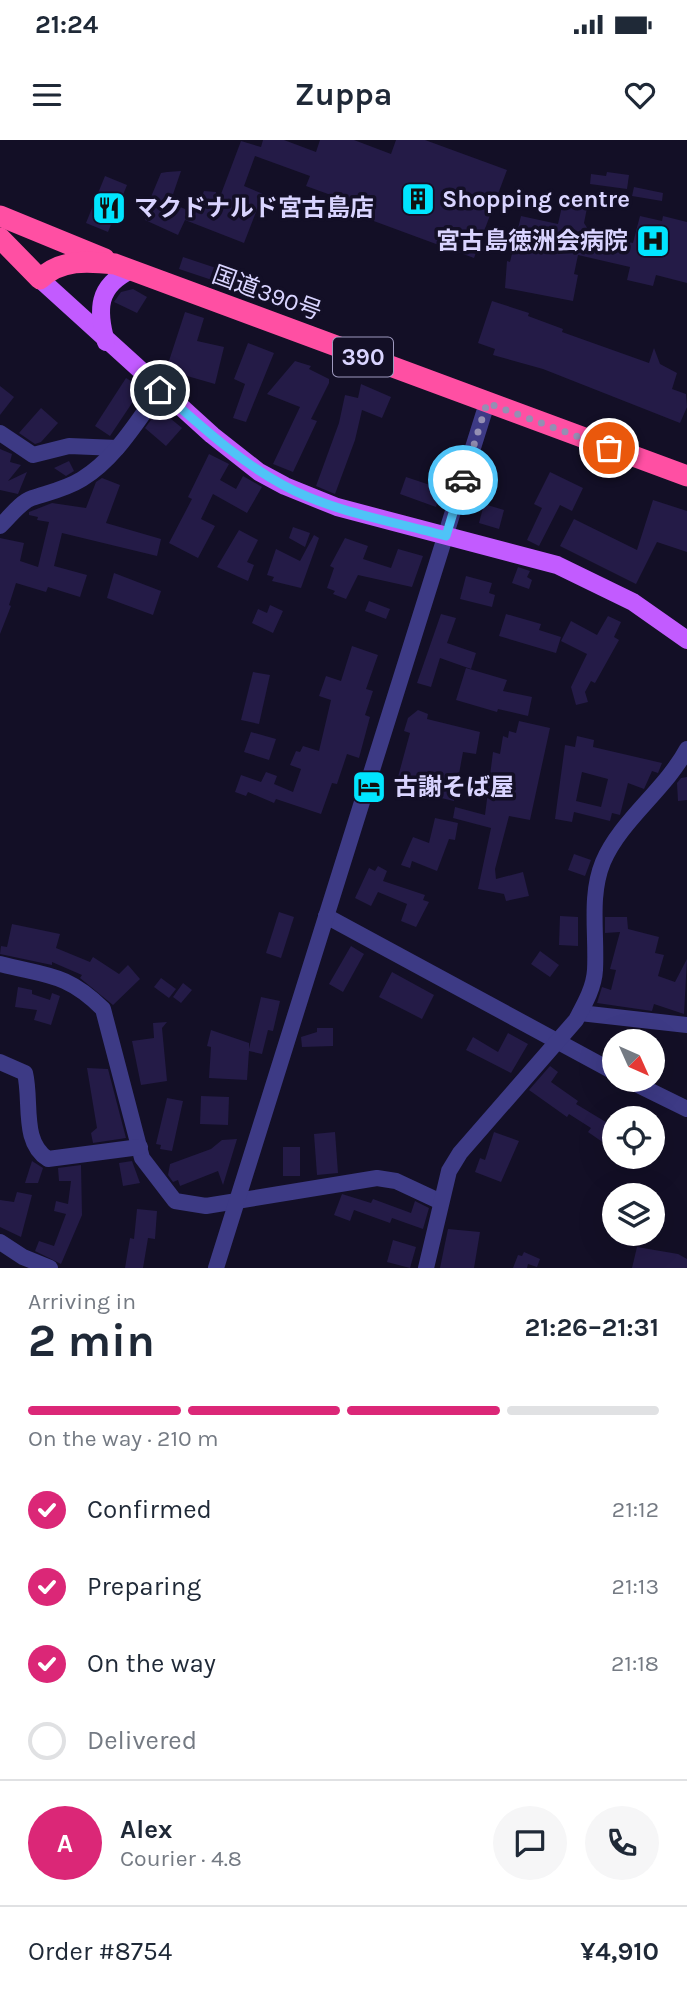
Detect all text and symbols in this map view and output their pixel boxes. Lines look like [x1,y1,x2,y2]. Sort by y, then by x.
text: 21:24 [35,9,98,40]
icon: menu [28,76,66,114]
text: Zuppa [295,76,392,113]
icon: heart [621,76,659,114]
building icon: Shopping centre [399,180,437,218]
place label: Shopping centre [442,185,630,213]
restaurant icon: マクドナルド宮古島店 [90,189,128,227]
place label: マクドナルド宮古島店 [134,194,374,222]
hospital icon: 宮古島徳洲会病院 [634,222,672,260]
place label: 宮古島徳洲会病院 [436,227,628,255]
street label: 国道390号 [208,260,326,326]
road number: 390 [333,338,393,376]
pin [130,360,190,420]
icon: home [141,371,179,409]
pin [579,418,639,478]
icon: bag [590,429,628,467]
courier [428,445,498,515]
icon: car [444,461,482,499]
hotel icon: 古謝そば屋 [350,768,388,806]
place label: 古謝そば屋 [394,773,514,801]
north arrow [602,1029,665,1092]
map controls [602,1029,665,1246]
button: locate [602,1106,665,1169]
button: layers [602,1183,665,1246]
text: Arriving in [28,1288,136,1315]
text: 21:26–21:31 [524,1312,659,1343]
text: 2 min [28,1314,155,1368]
text: On the way · 210 m [28,1425,219,1452]
icon: check [28,1491,66,1529]
text: Confirmed [87,1494,212,1525]
text: 21:12 [612,1496,659,1523]
icon: check [28,1568,66,1606]
text: Preparing [87,1571,201,1602]
text: 21:13 [612,1573,659,1600]
icon: check [28,1645,66,1683]
text: On the way [87,1648,216,1679]
text: 21:18 [611,1650,659,1677]
text: Delivered [87,1725,197,1756]
button: chat [493,1806,567,1880]
button: phone [585,1806,659,1880]
text: Alex [120,1814,172,1845]
text: A [57,1828,73,1859]
text: Courier · 4.8 [120,1845,242,1872]
text: Order #8754 [28,1936,172,1967]
text: ¥4,910 [580,1936,659,1967]

